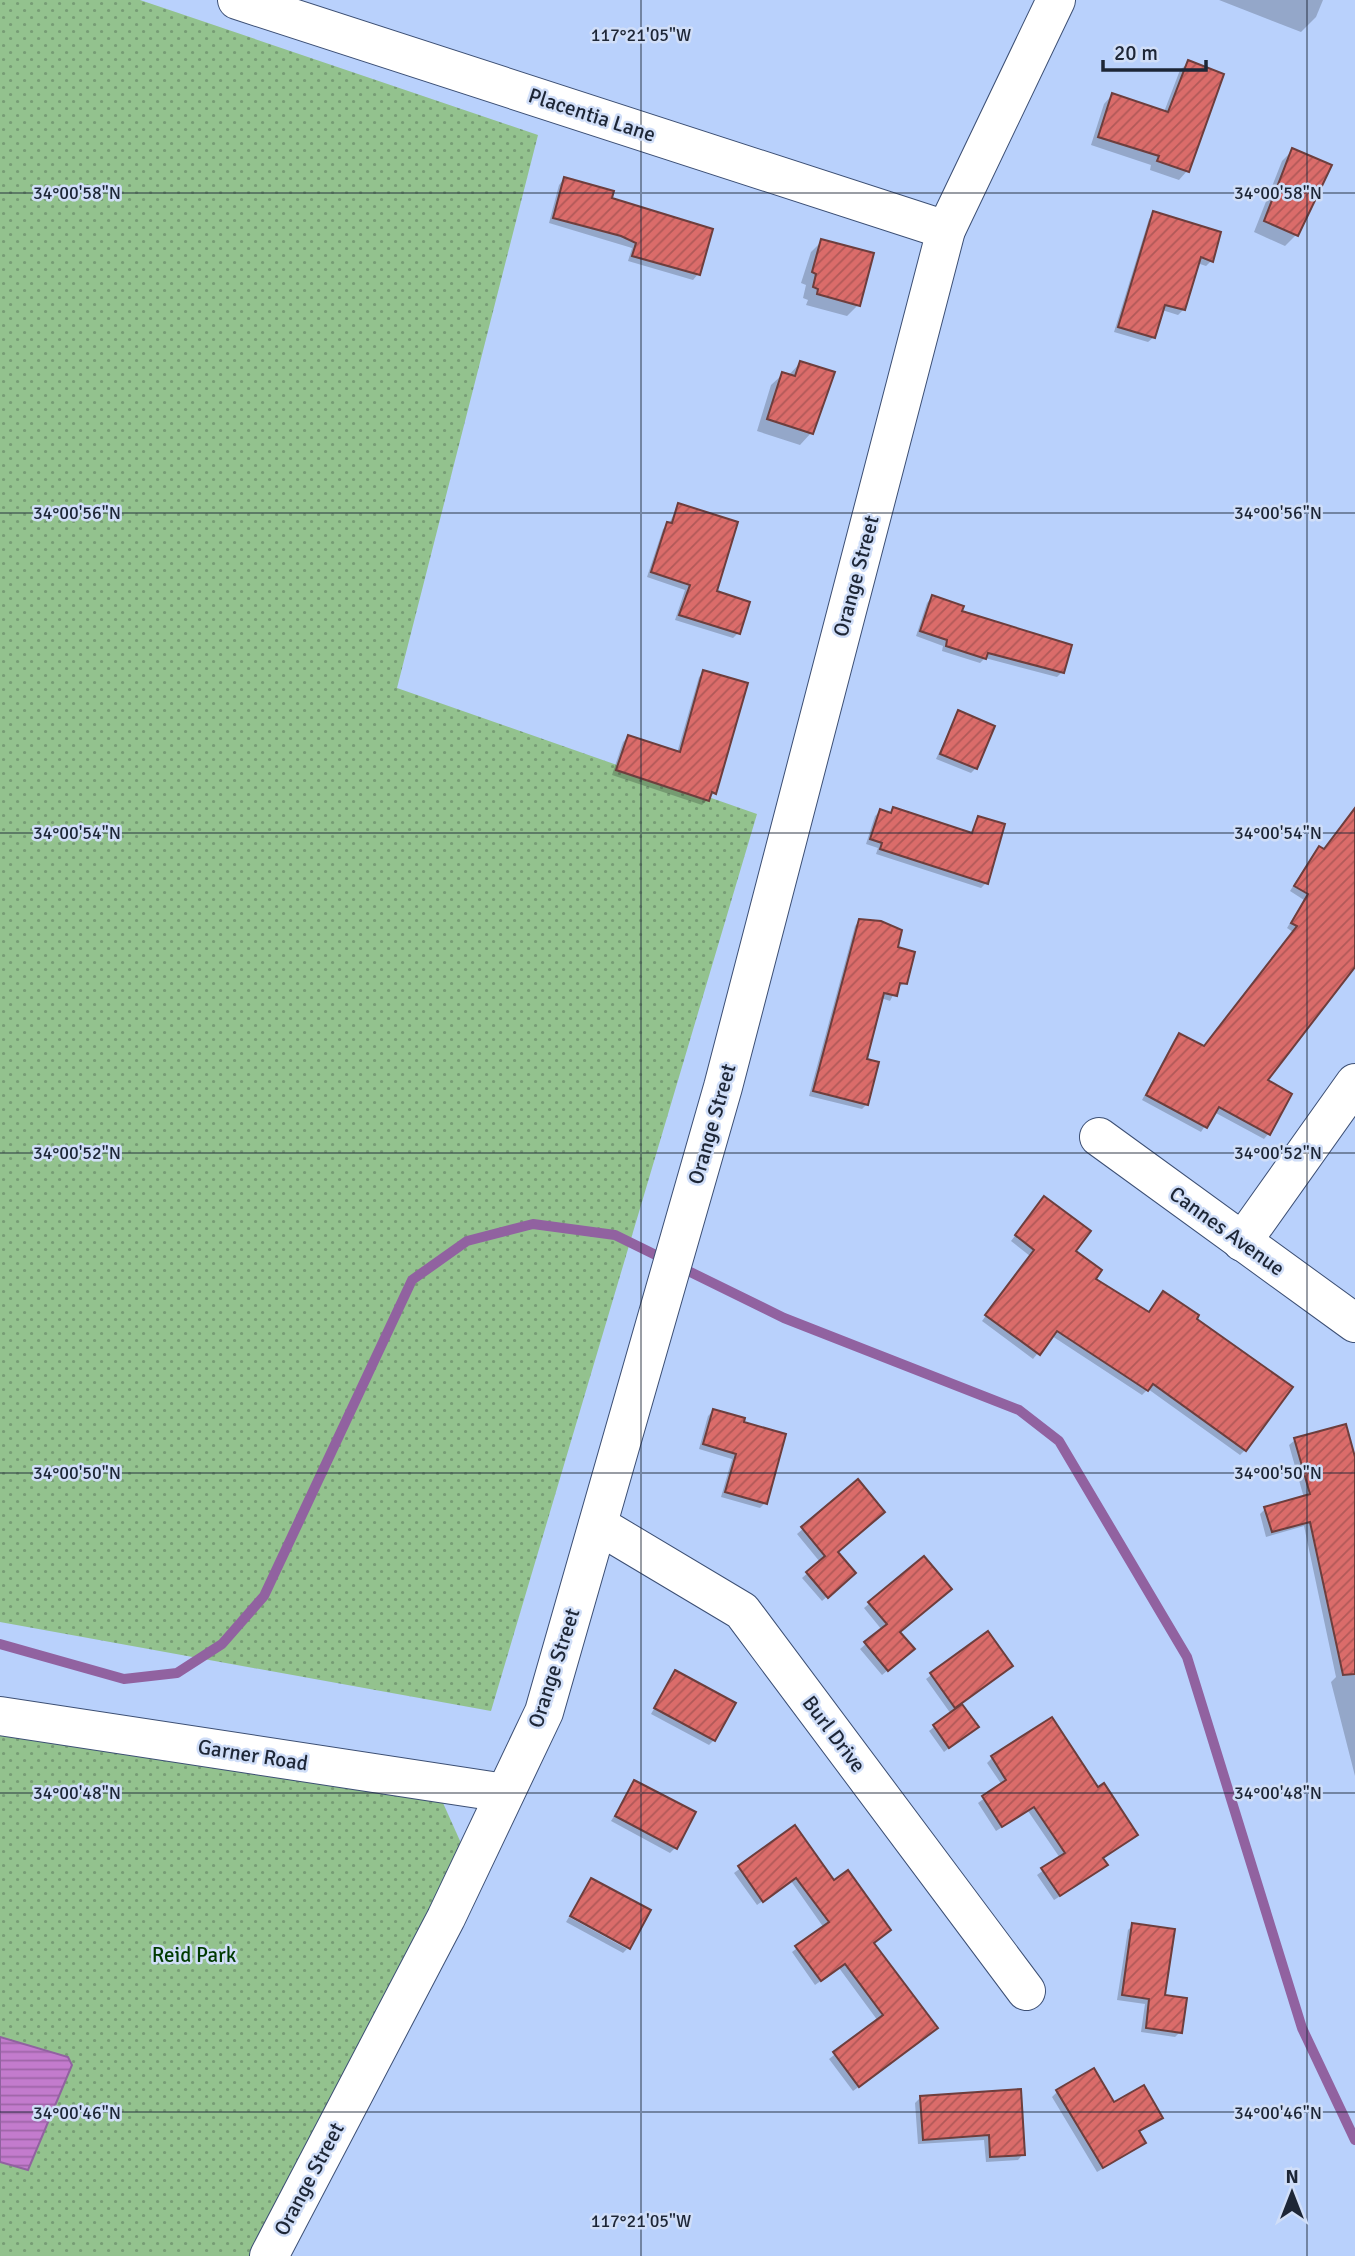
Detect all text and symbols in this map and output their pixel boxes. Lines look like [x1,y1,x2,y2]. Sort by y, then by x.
text: 117°21'05"W [591,24,691,46]
scale bar [1103,28,1206,72]
text: 20 m [1114,40,1158,66]
street label: Placentia Lane [525,82,659,148]
text: 34°00'58"N [33,182,121,204]
text: 34°00'58"N [1234,182,1322,204]
text: 34°00'56"N [33,502,121,524]
text: 34°00'56"N [1234,502,1322,524]
street label: Orange Street [827,513,885,639]
text: 34°00'54"N [33,822,121,844]
text: 34°00'54"N [1234,822,1322,844]
street label: Orange Street [682,1061,742,1187]
text: 34°00'52"N [33,1142,121,1164]
text: 34°00'52"N [1234,1142,1322,1164]
street label: Cannes Avenue [1164,1180,1290,1282]
text: 34°00'50"N [33,1462,121,1484]
text: 34°00'50"N [1234,1462,1322,1484]
street label: Orange Street [522,1605,586,1731]
street label: Burl Drive [797,1690,871,1778]
street label: Garner Road [196,1733,310,1777]
text: 34°00'48"N [33,1782,121,1804]
text: 34°00'48"N [1234,1782,1322,1804]
park label: Reid Park [152,1942,237,1968]
text: 34°00'46"N [33,2102,121,2124]
text: 34°00'46"N [1234,2102,1322,2124]
street label: Orange Street [268,2118,350,2240]
north arrow [1257,2158,1327,2228]
text: N [1285,2165,1299,2189]
text: 117°21'05"W [591,2210,691,2232]

